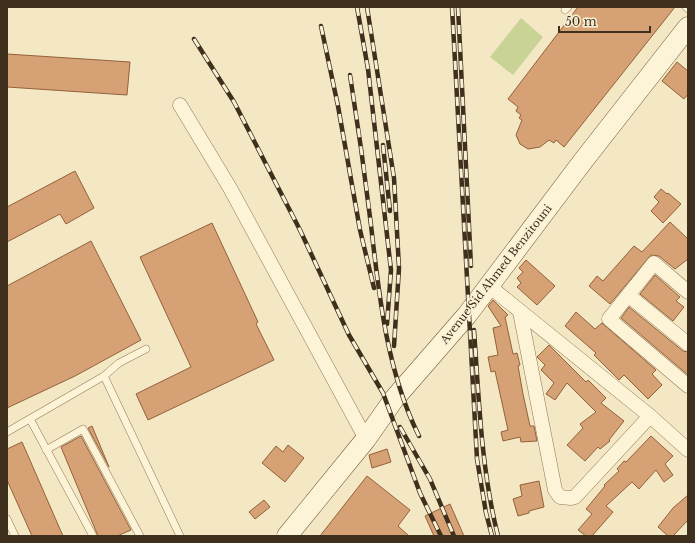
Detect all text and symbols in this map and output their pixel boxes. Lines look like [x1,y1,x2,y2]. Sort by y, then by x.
scale bar [559,8,650,34]
text: 50 m [565,14,597,29]
street label: Avenue Sid Ahmed Benzitouni [437,201,555,347]

